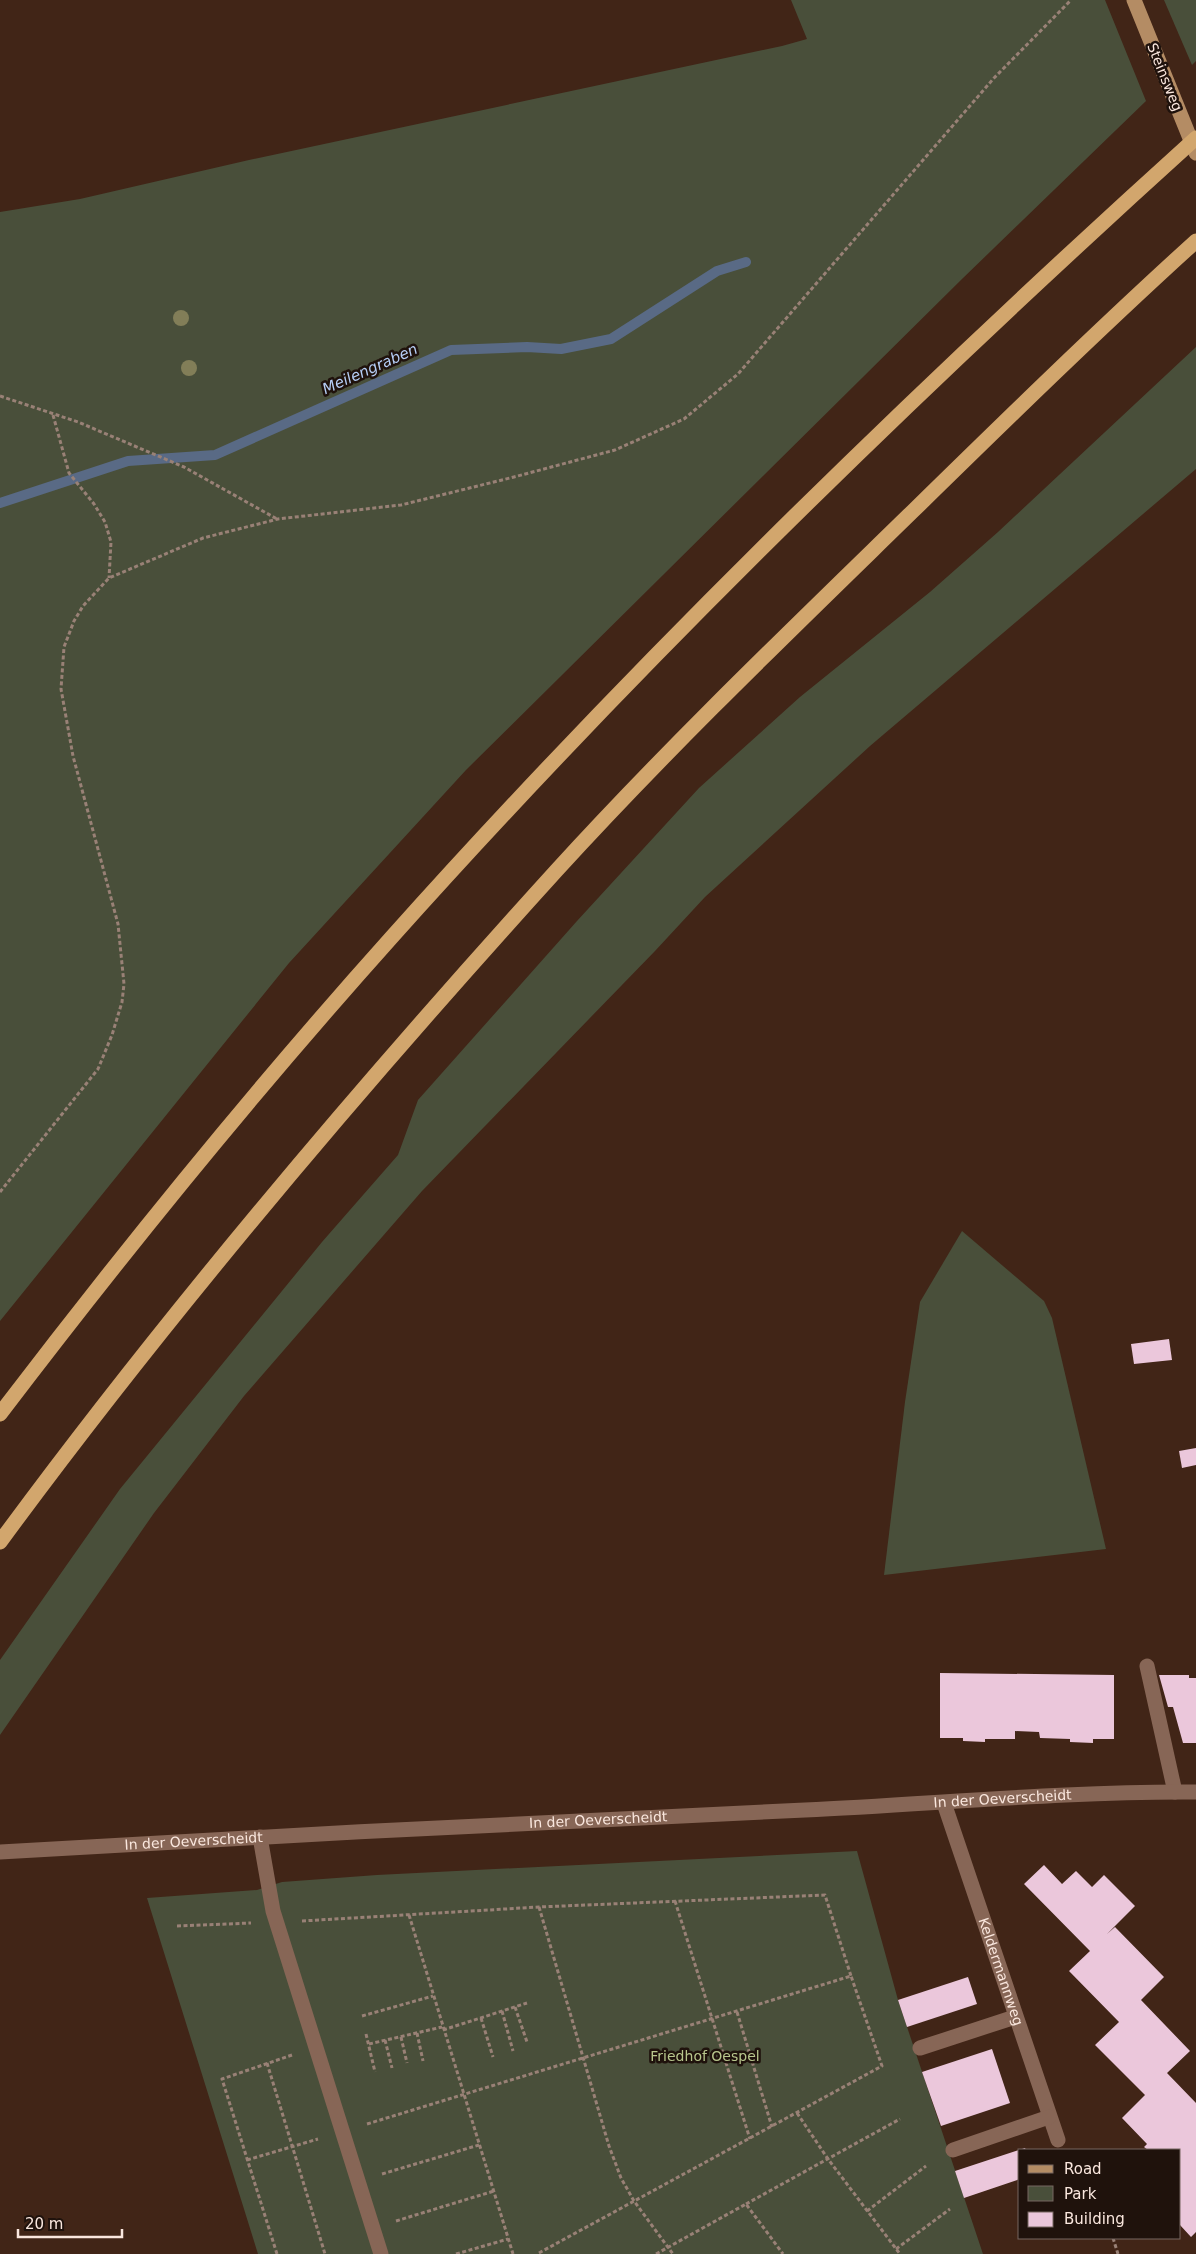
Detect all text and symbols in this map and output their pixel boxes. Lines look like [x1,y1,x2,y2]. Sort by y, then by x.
street label: Steinsweg [1144,41,1186,113]
water label: Meilengraben [320,340,420,398]
street label: In der Oeverscheidt [933,1787,1073,1811]
street label: In der Oeverscheidt [529,1808,668,1831]
street label: In der Oeverscheidt [124,1829,264,1853]
street label: Keldermannweg [975,1916,1027,2028]
park label: Friedhof Oespel [650,2048,760,2064]
legend [1018,2149,1181,2239]
text: Road [1064,2160,1102,2178]
text: Park [1064,2185,1097,2203]
scale bar [18,2206,121,2238]
text: Building [1064,2210,1125,2228]
text: 20 m [25,2215,63,2233]

